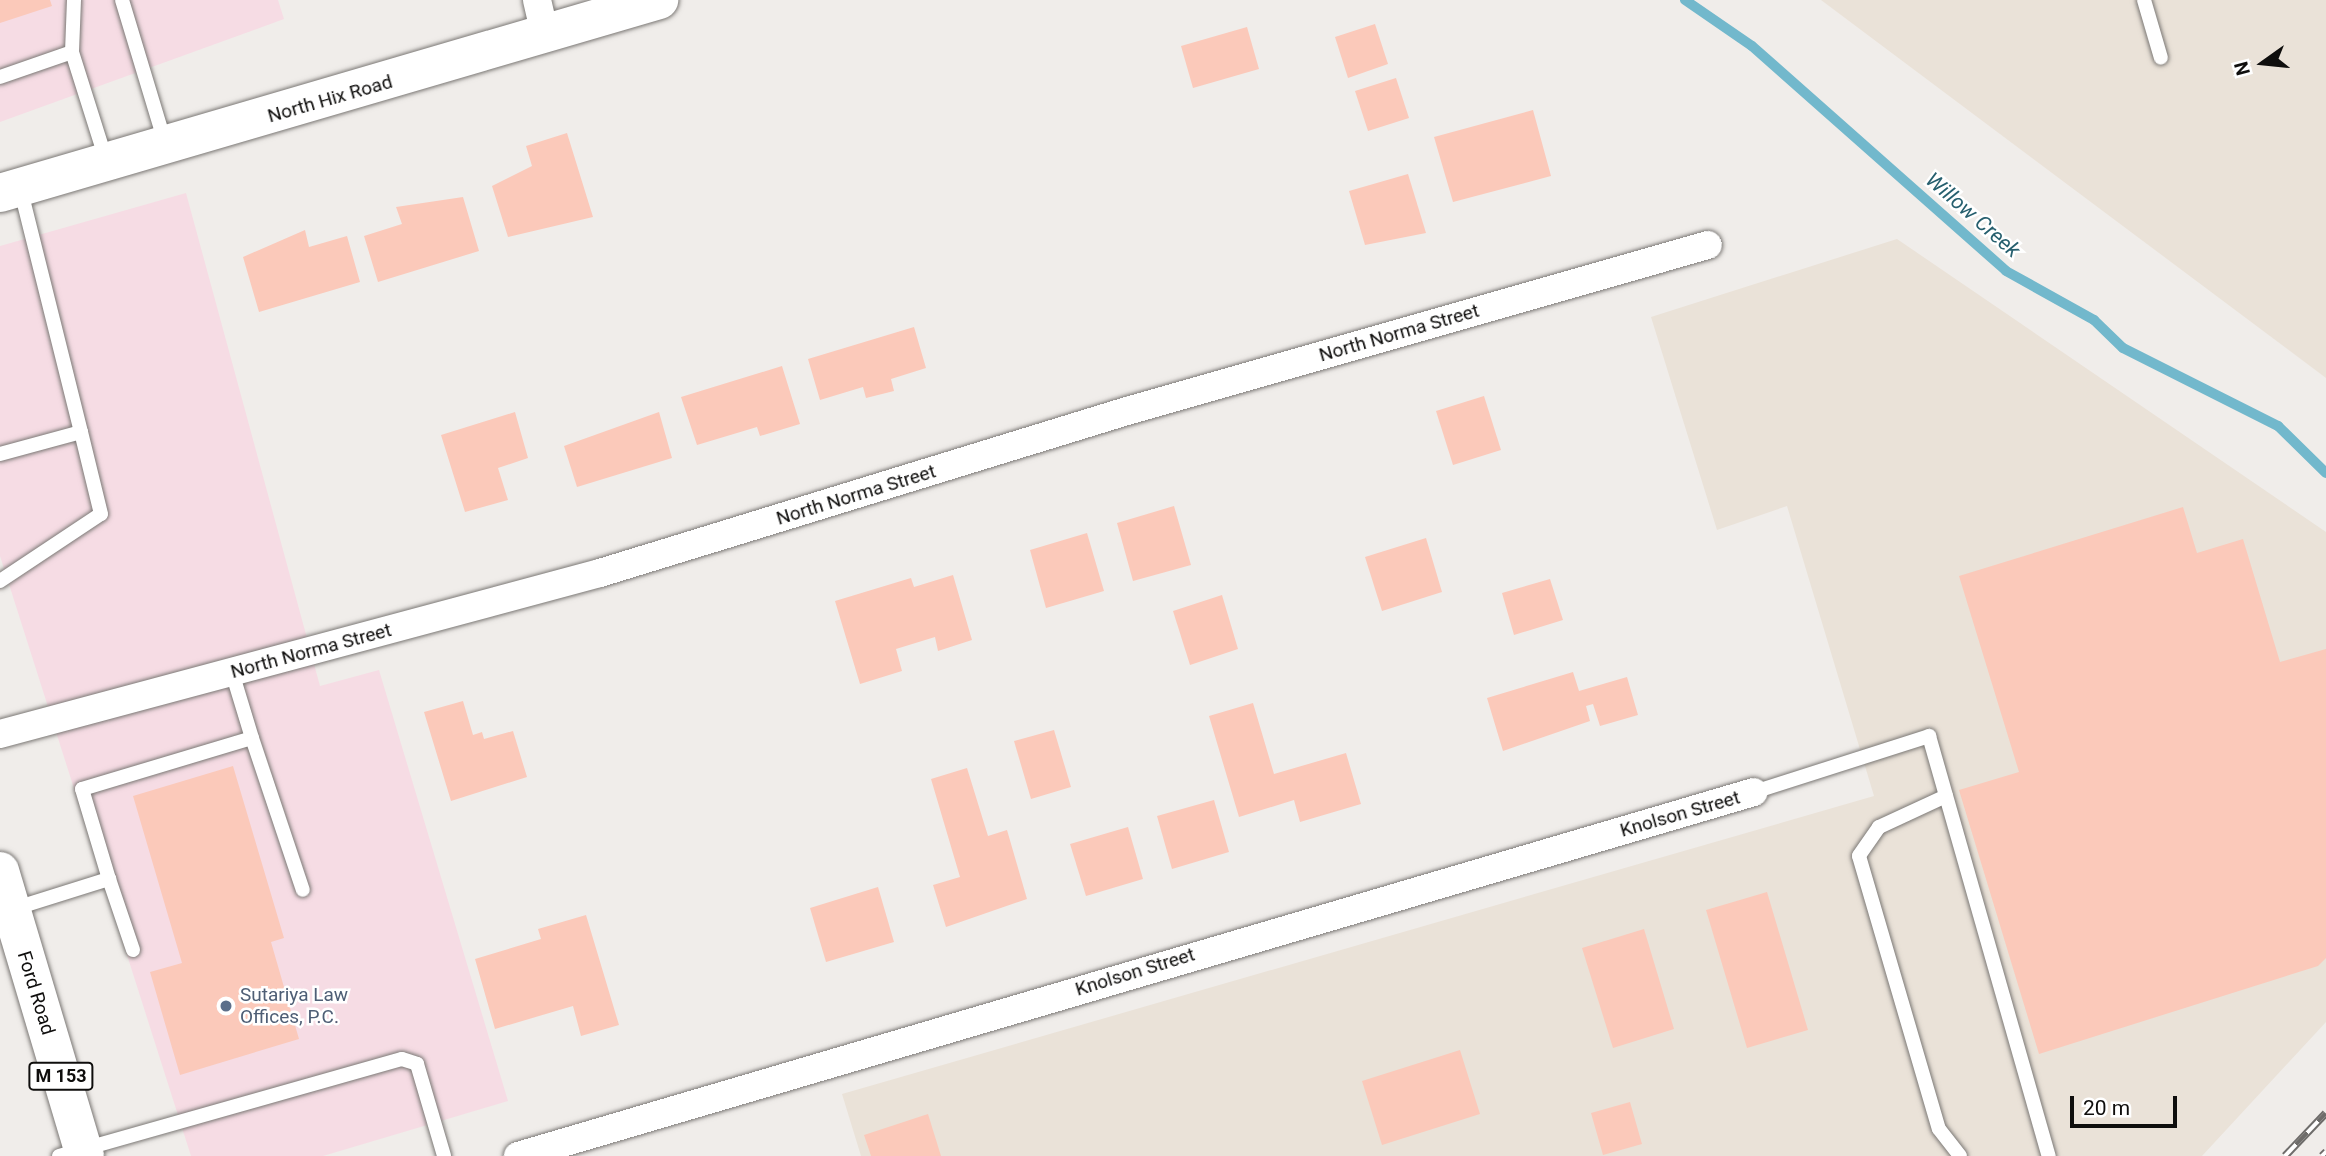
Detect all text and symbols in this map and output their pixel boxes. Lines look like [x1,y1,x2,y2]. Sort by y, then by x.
north arrow [2228,28,2298,98]
text: N [2229,59,2255,78]
street label: North Hix Road [265,70,395,128]
water label: Willow Creek [1921,167,2025,263]
street label: North Norma Street [1316,299,1482,367]
street label: North Norma Street [774,460,938,530]
street label: North Norma Street [228,619,394,683]
street label: Knolson Street [1617,786,1743,842]
street label: Knolson Street [1073,943,1197,1001]
street label: Ford Road [12,948,60,1038]
place label: Sutariya Law Offices, P.C. [240,984,348,1028]
marker: Sutariya Law Offices, P.C. [218,998,234,1014]
road number: M 153 [28,1062,94,1091]
scale bar [2074,1082,2181,1126]
text: 20 m [2083,1096,2130,1120]

